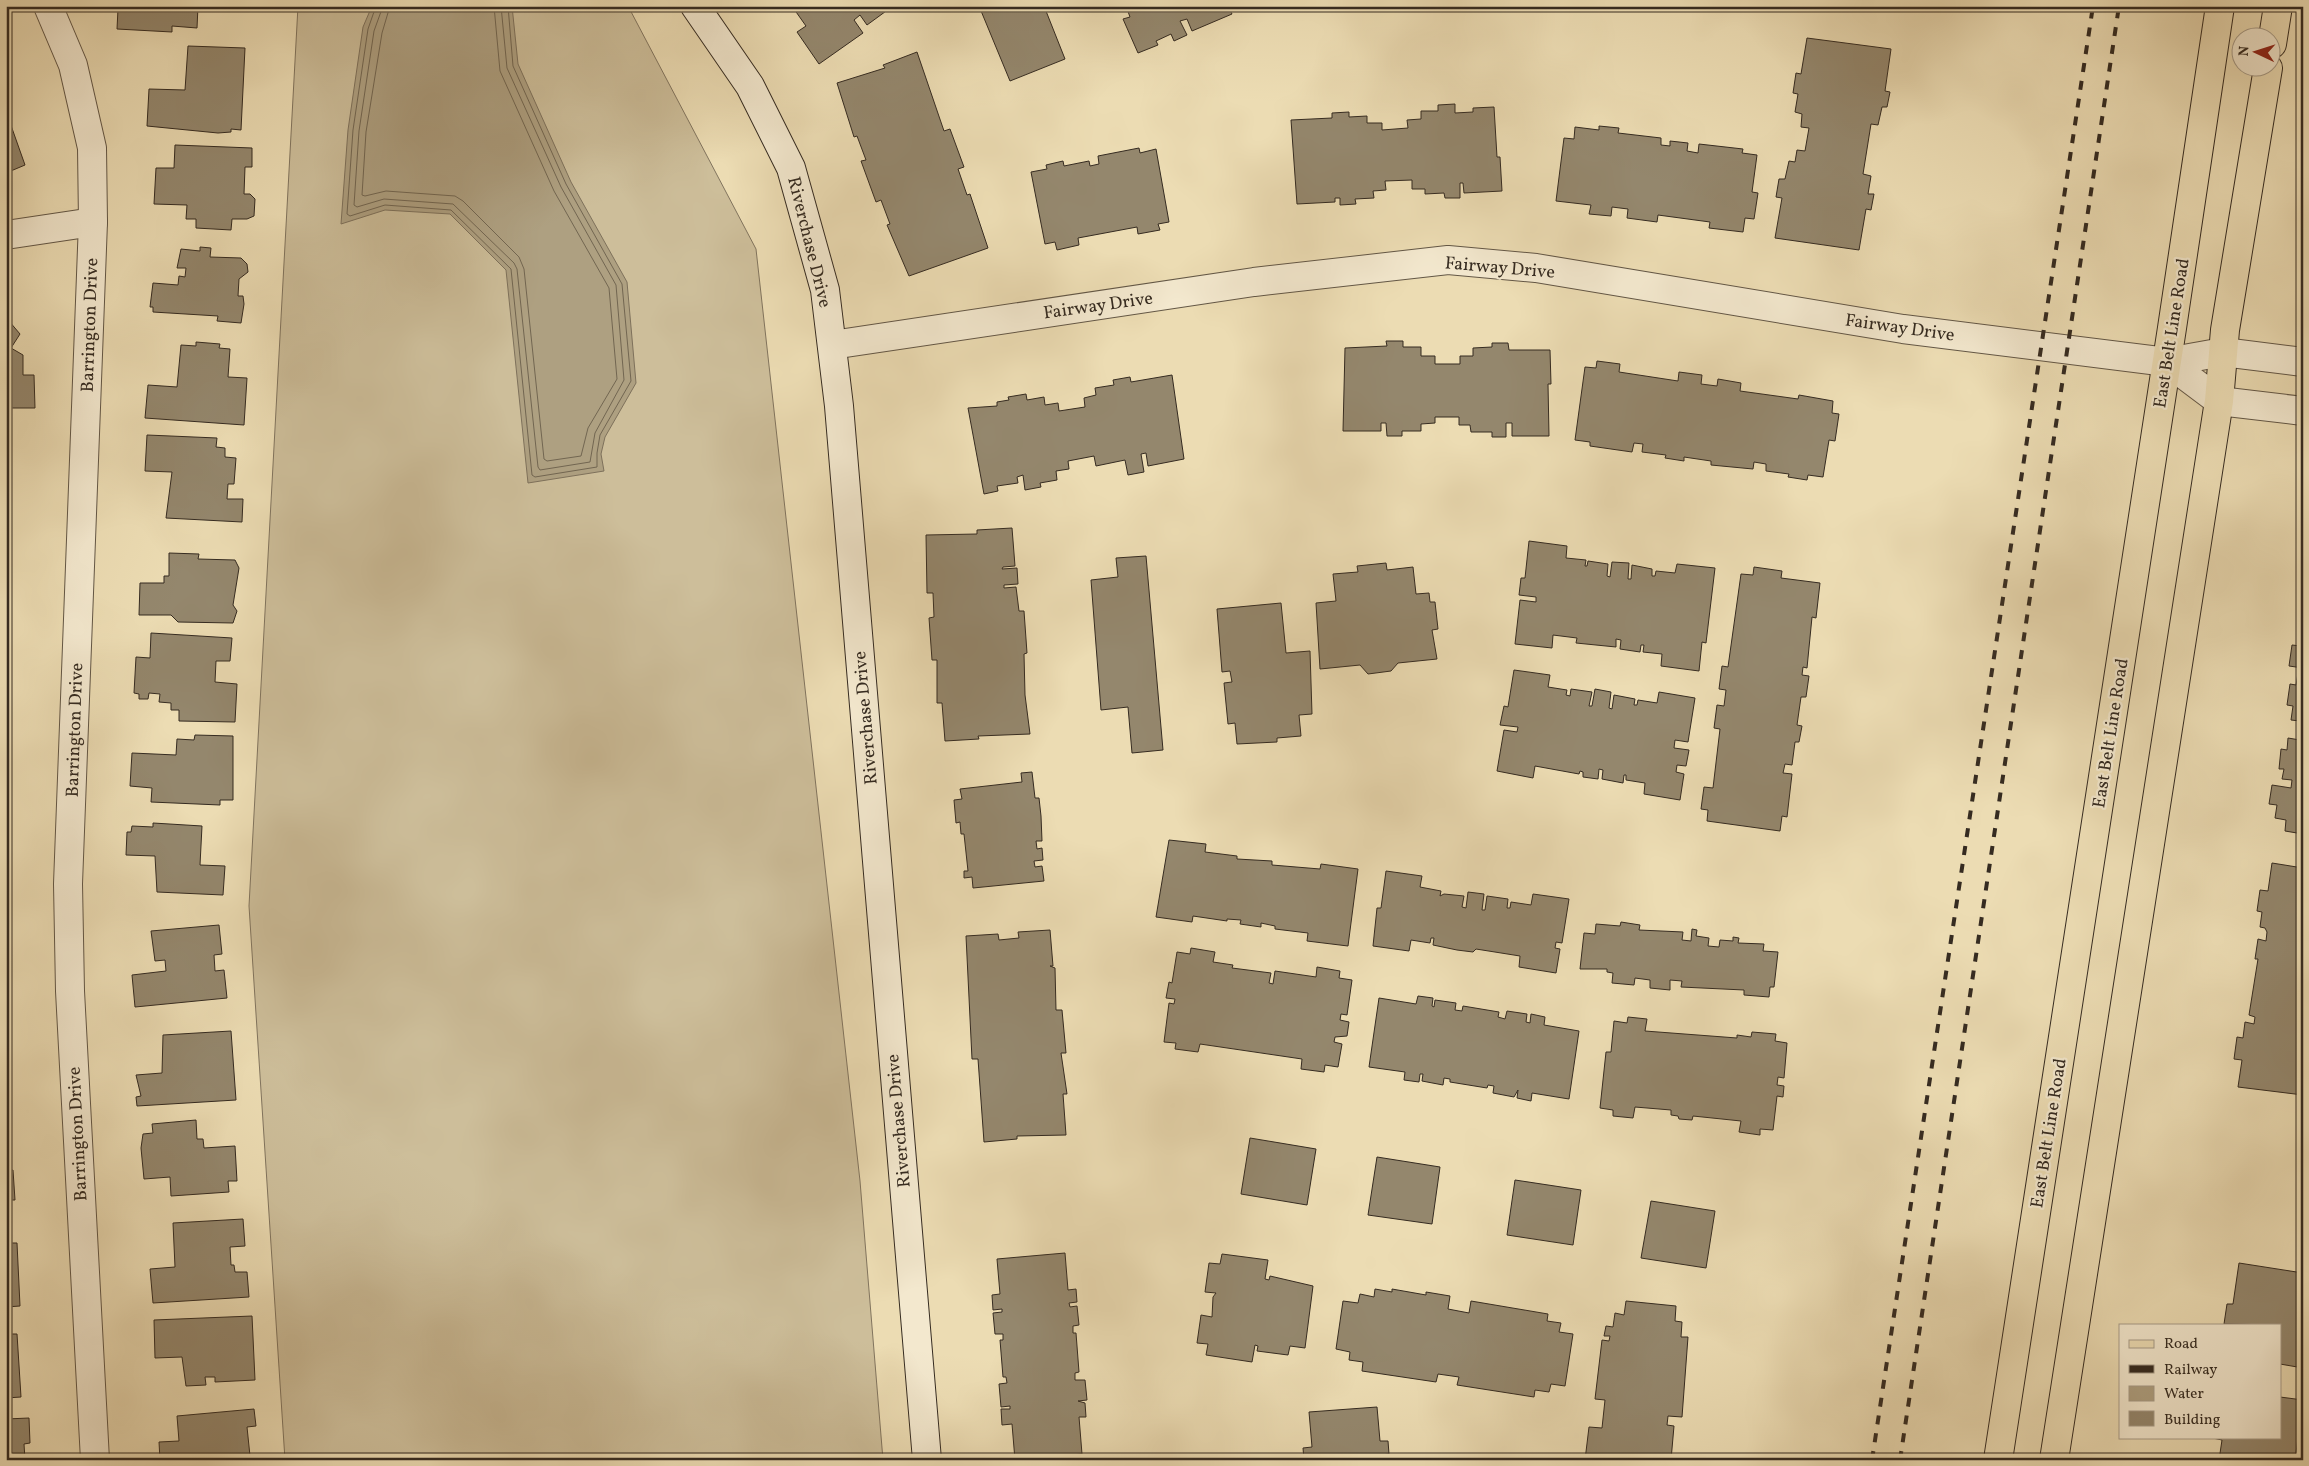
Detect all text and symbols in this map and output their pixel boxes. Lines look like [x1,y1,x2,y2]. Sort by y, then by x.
north arrow [2232,28,2282,78]
text: N [2235,45,2254,57]
street label: Riverchase Drive [780,174,837,311]
street label: Fairway Drive [1444,251,1556,286]
street label: East Belt Line Road [2148,256,2197,410]
street label: Barrington Drive [76,257,105,393]
street label: Fairway Drive [1042,286,1155,327]
street label: Fairway Drive [1843,308,1956,349]
street label: Riverchase Drive [848,650,885,786]
street label: East Belt Line Road [2087,656,2136,810]
street label: Barrington Drive [61,662,90,798]
street label: Riverchase Drive [881,1053,918,1189]
street label: East Belt Line Road [2025,1056,2074,1210]
street label: Barrington Drive [62,1066,95,1202]
legend [2119,1324,2282,1438]
text: Road [2164,1334,2198,1355]
text: Railway [2164,1360,2217,1381]
text: Water [2164,1384,2204,1405]
text: Building [2164,1410,2221,1431]

